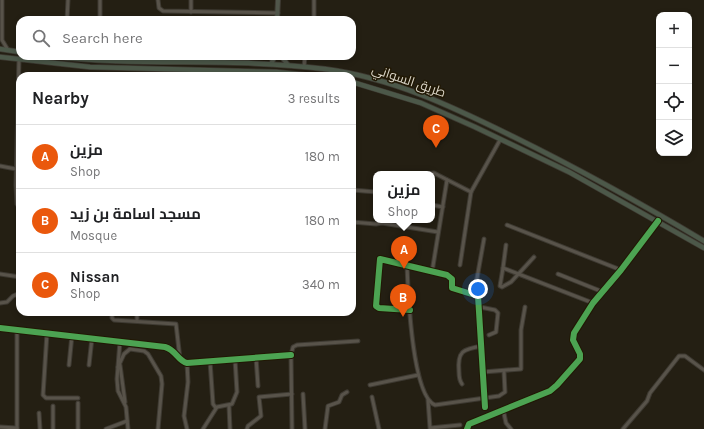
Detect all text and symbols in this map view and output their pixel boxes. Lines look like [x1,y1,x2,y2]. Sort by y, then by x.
map controls [656,12,692,156]
button: + [656,12,692,48]
search box [16,16,356,60]
icon: search [30,27,52,49]
text: Search here [62,29,143,47]
button: − [656,48,692,84]
street label: طريق السواني [369,61,448,103]
button: locate [656,84,692,120]
text: Nearby [32,88,89,108]
text: 3 results [288,91,340,106]
pin: C [423,115,449,148]
button: layers [656,120,692,156]
text: مزين [70,141,103,159]
text: A [41,149,49,164]
text: 180 m [305,149,340,164]
text: Shop [70,164,100,179]
popup [373,171,435,223]
text: مزين [388,181,420,199]
text: Shop [388,204,418,219]
text: مسجد اسامة بن زيد [70,205,201,223]
text: B [41,213,49,228]
text: 180 m [305,213,340,228]
text: Mosque [70,228,117,243]
pin: A [391,236,417,269]
text: Nissan [70,268,120,286]
text: C [41,277,49,292]
text: 340 m [302,277,340,292]
your location [468,279,488,299]
pin: B [390,284,416,317]
text: Shop [70,286,100,301]

